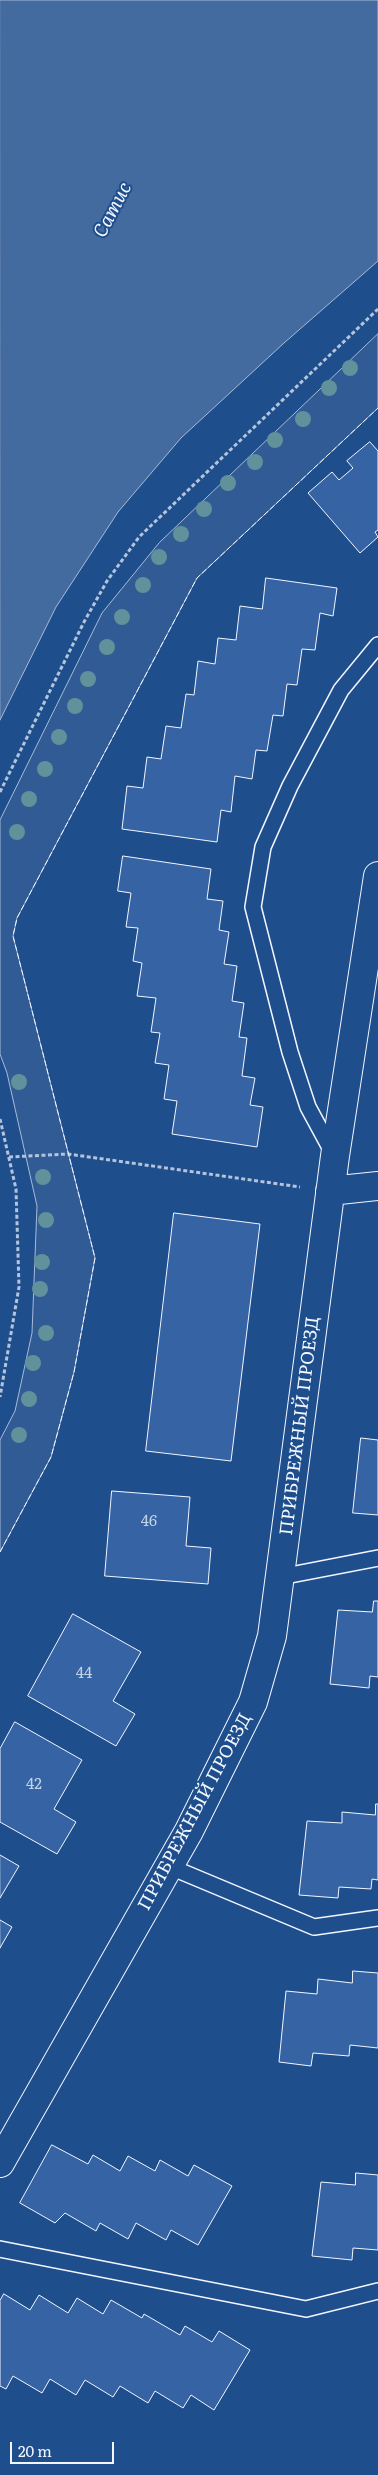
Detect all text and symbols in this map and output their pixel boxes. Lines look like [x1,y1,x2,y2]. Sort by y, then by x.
water label: Сатис [89,178,137,242]
street label: ПРИБРЕЖНЫЙ ПРОЕЗД [276,1315,324,1537]
house number: 46 [141,1513,157,1531]
house number: 44 [76,1665,92,1683]
street label: ПРИБРЕЖНЫЙ ПРОЕЗД [134,1710,256,1914]
house number: 42 [26,1776,42,1794]
scale bar [12,2432,116,2464]
text: 20 m [18,2439,52,2462]

